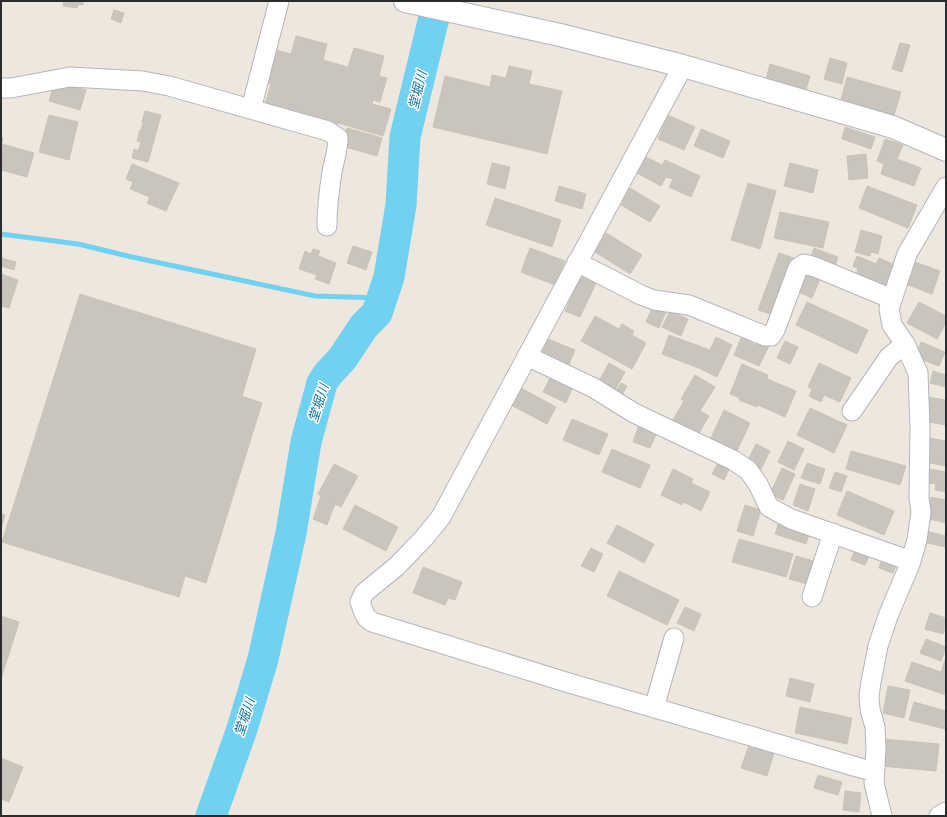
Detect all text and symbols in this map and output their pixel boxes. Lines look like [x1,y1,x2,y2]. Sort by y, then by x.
water label: 堂堀川 [405,67,430,111]
water label: 堂堀川 [305,380,332,424]
water label: 堂堀川 [231,694,258,738]

